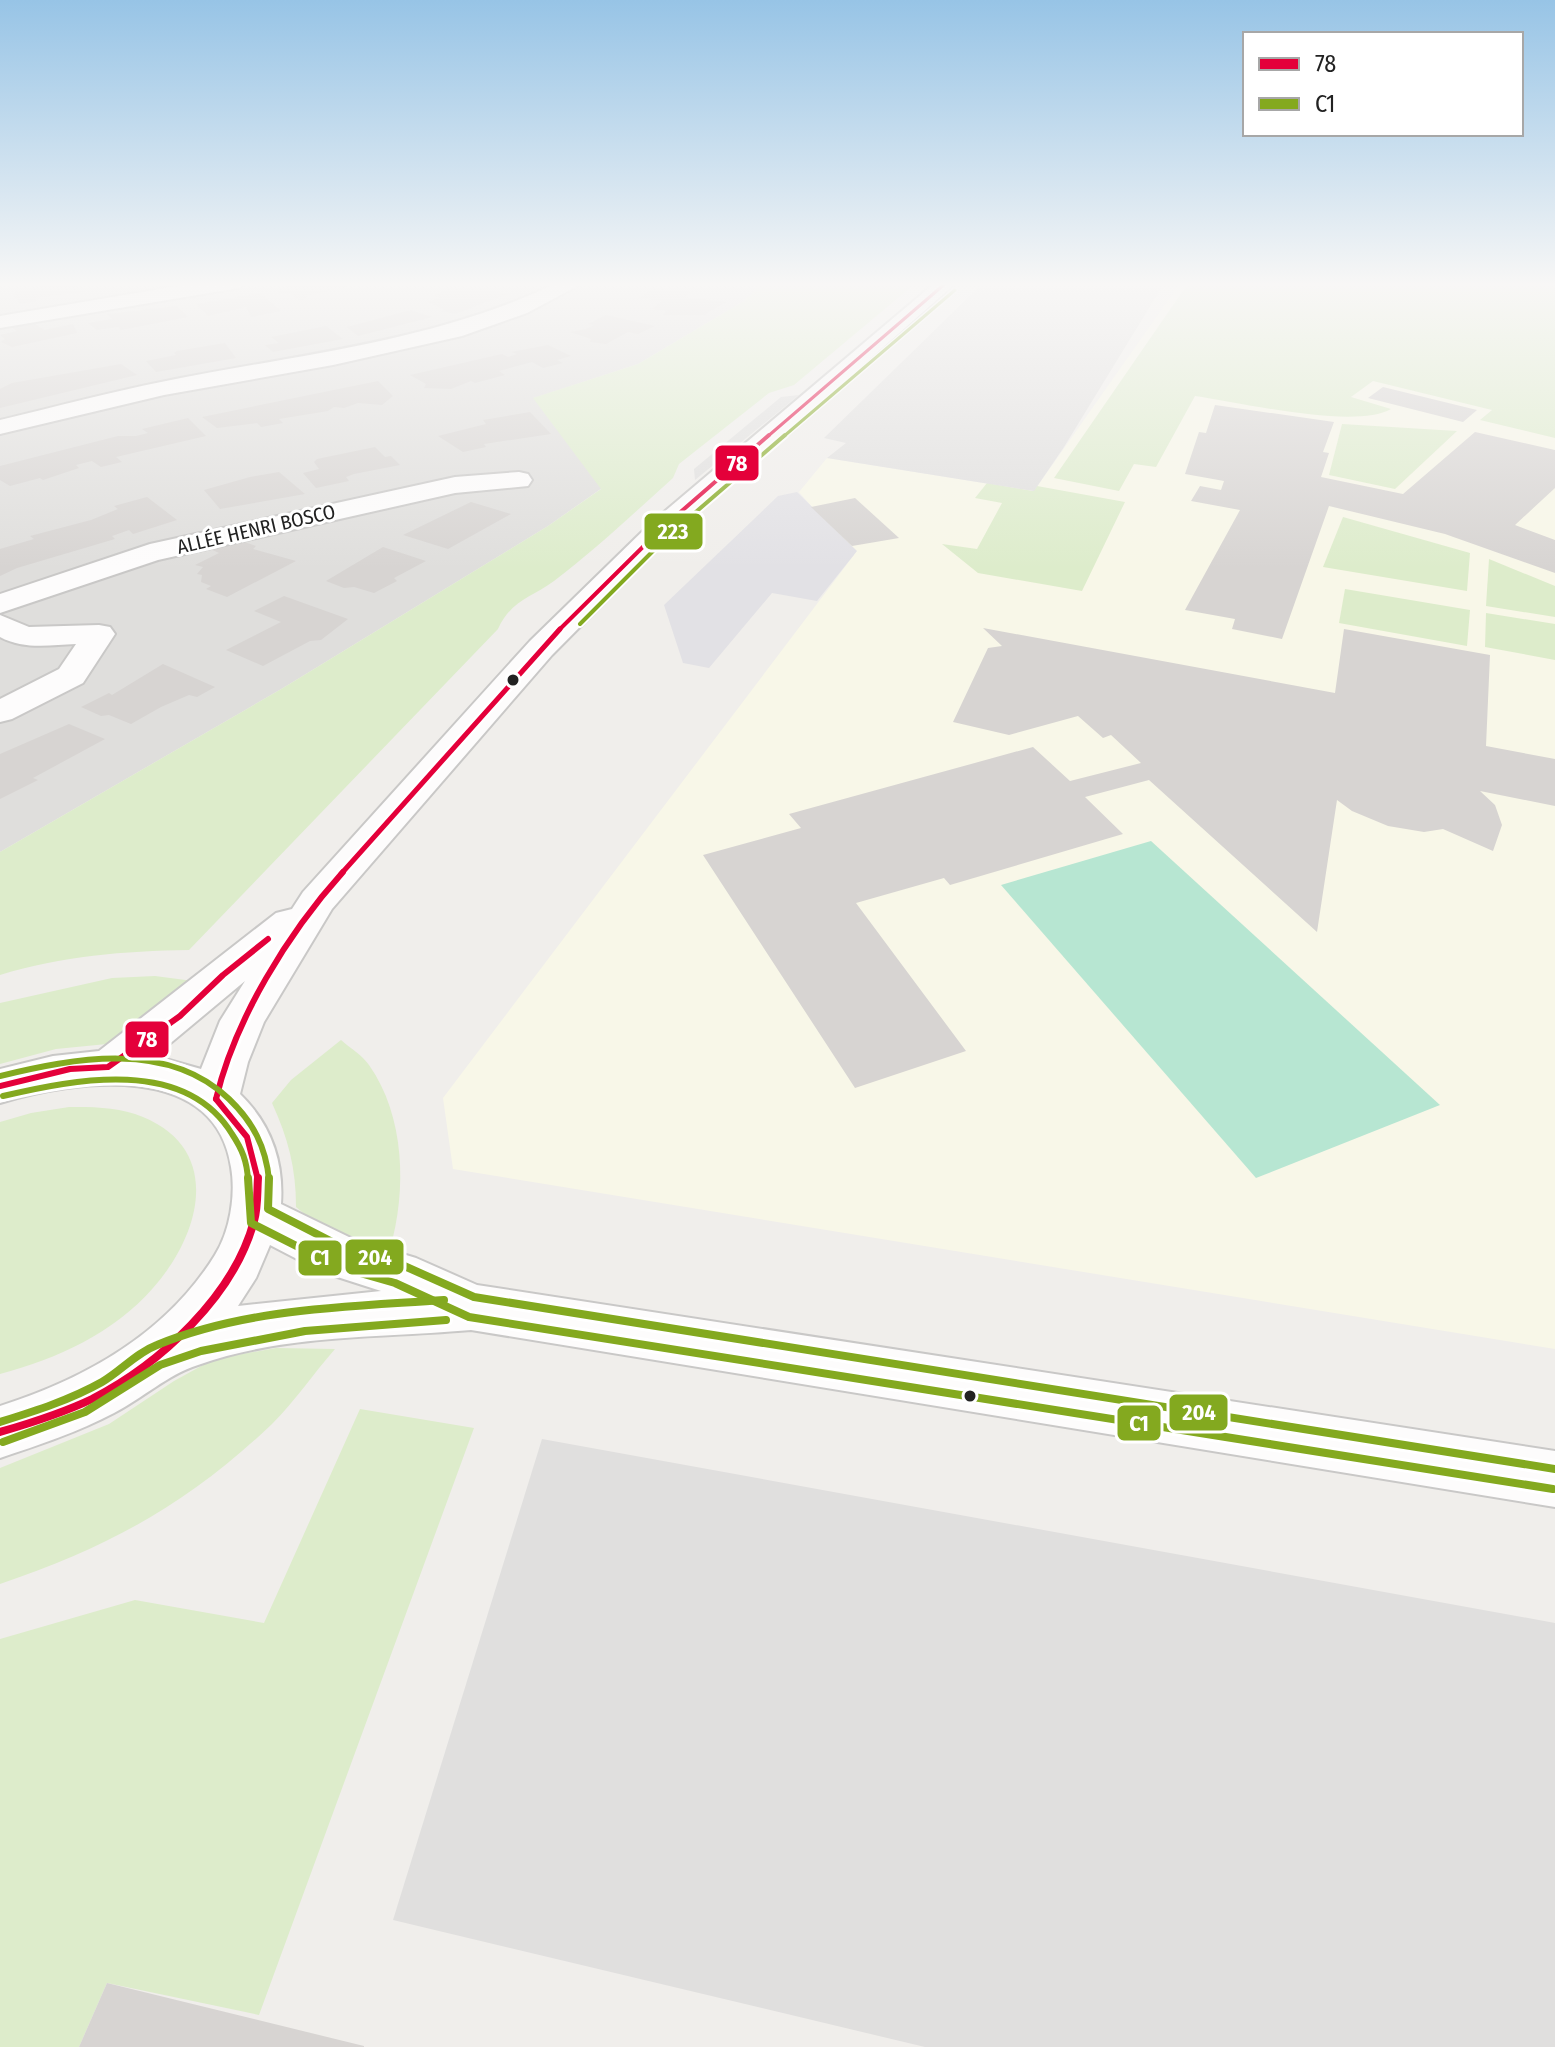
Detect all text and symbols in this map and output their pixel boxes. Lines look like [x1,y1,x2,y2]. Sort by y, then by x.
legend [1243,32,1523,136]
text: 78 [1315,50,1336,78]
text: C1 [1315,90,1335,118]
line badge: 78 [714,444,760,482]
text: 78 [727,450,748,477]
street label: ALLÉE HENRI BOSCO [174,499,338,559]
line badge: 223 [643,512,704,551]
text: 223 [657,518,688,545]
unlabelled marker [505,672,521,688]
line badge: 78 [124,1020,170,1059]
text: 78 [137,1026,158,1053]
line badge: 204 [344,1238,405,1276]
line badge: C1 [297,1239,343,1277]
text: C1 [310,1244,330,1271]
text: 204 [357,1244,392,1271]
unlabelled marker [962,1388,978,1404]
line badge: 204 [1168,1393,1229,1432]
text: 204 [1181,1399,1216,1426]
line badge: C1 [1116,1404,1162,1442]
text: C1 [1129,1410,1149,1437]

